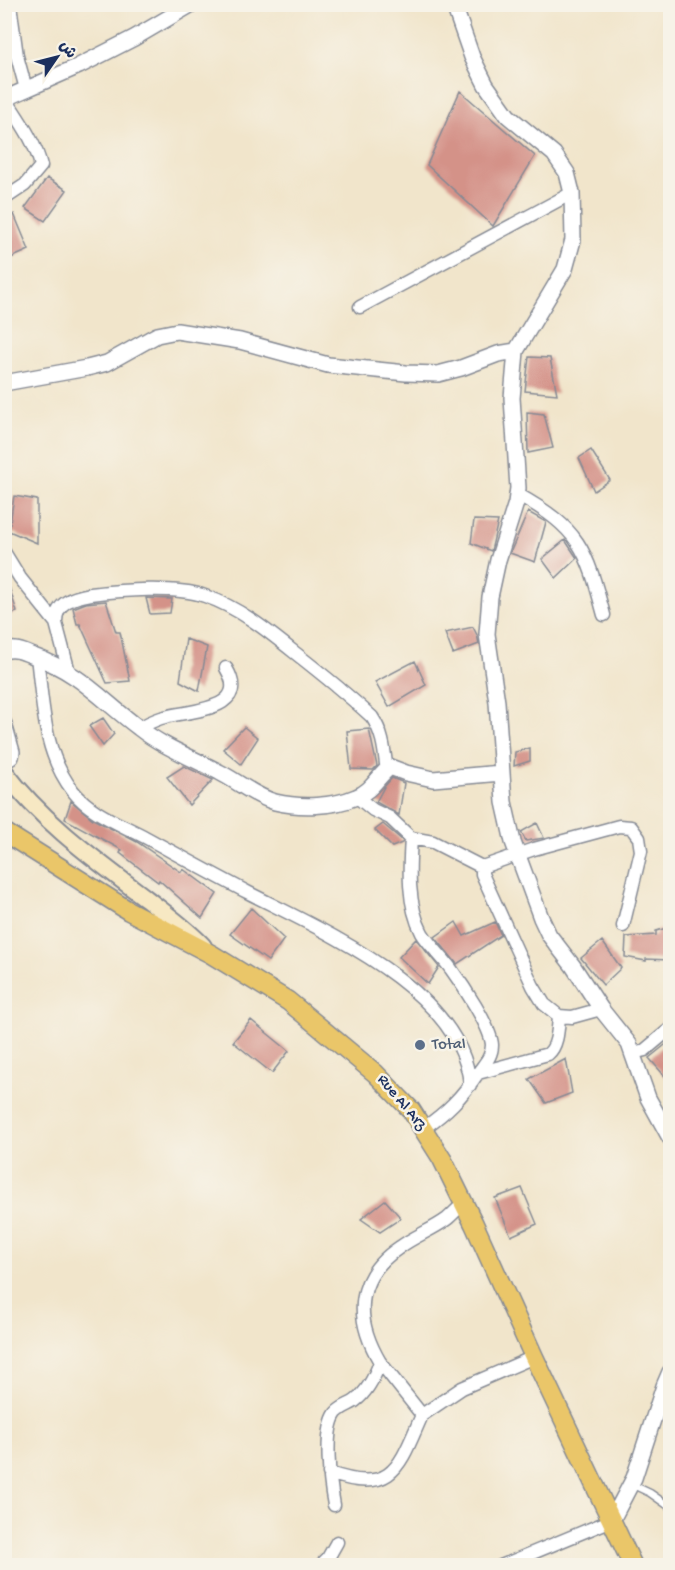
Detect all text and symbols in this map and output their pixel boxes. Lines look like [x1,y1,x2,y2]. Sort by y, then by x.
north arrow [27,27,87,87]
text: ش [54,38,79,63]
place label: Total [431,1036,465,1055]
marker: Total [413,1038,427,1052]
street label: Rue Al Arz [372,1071,430,1135]

